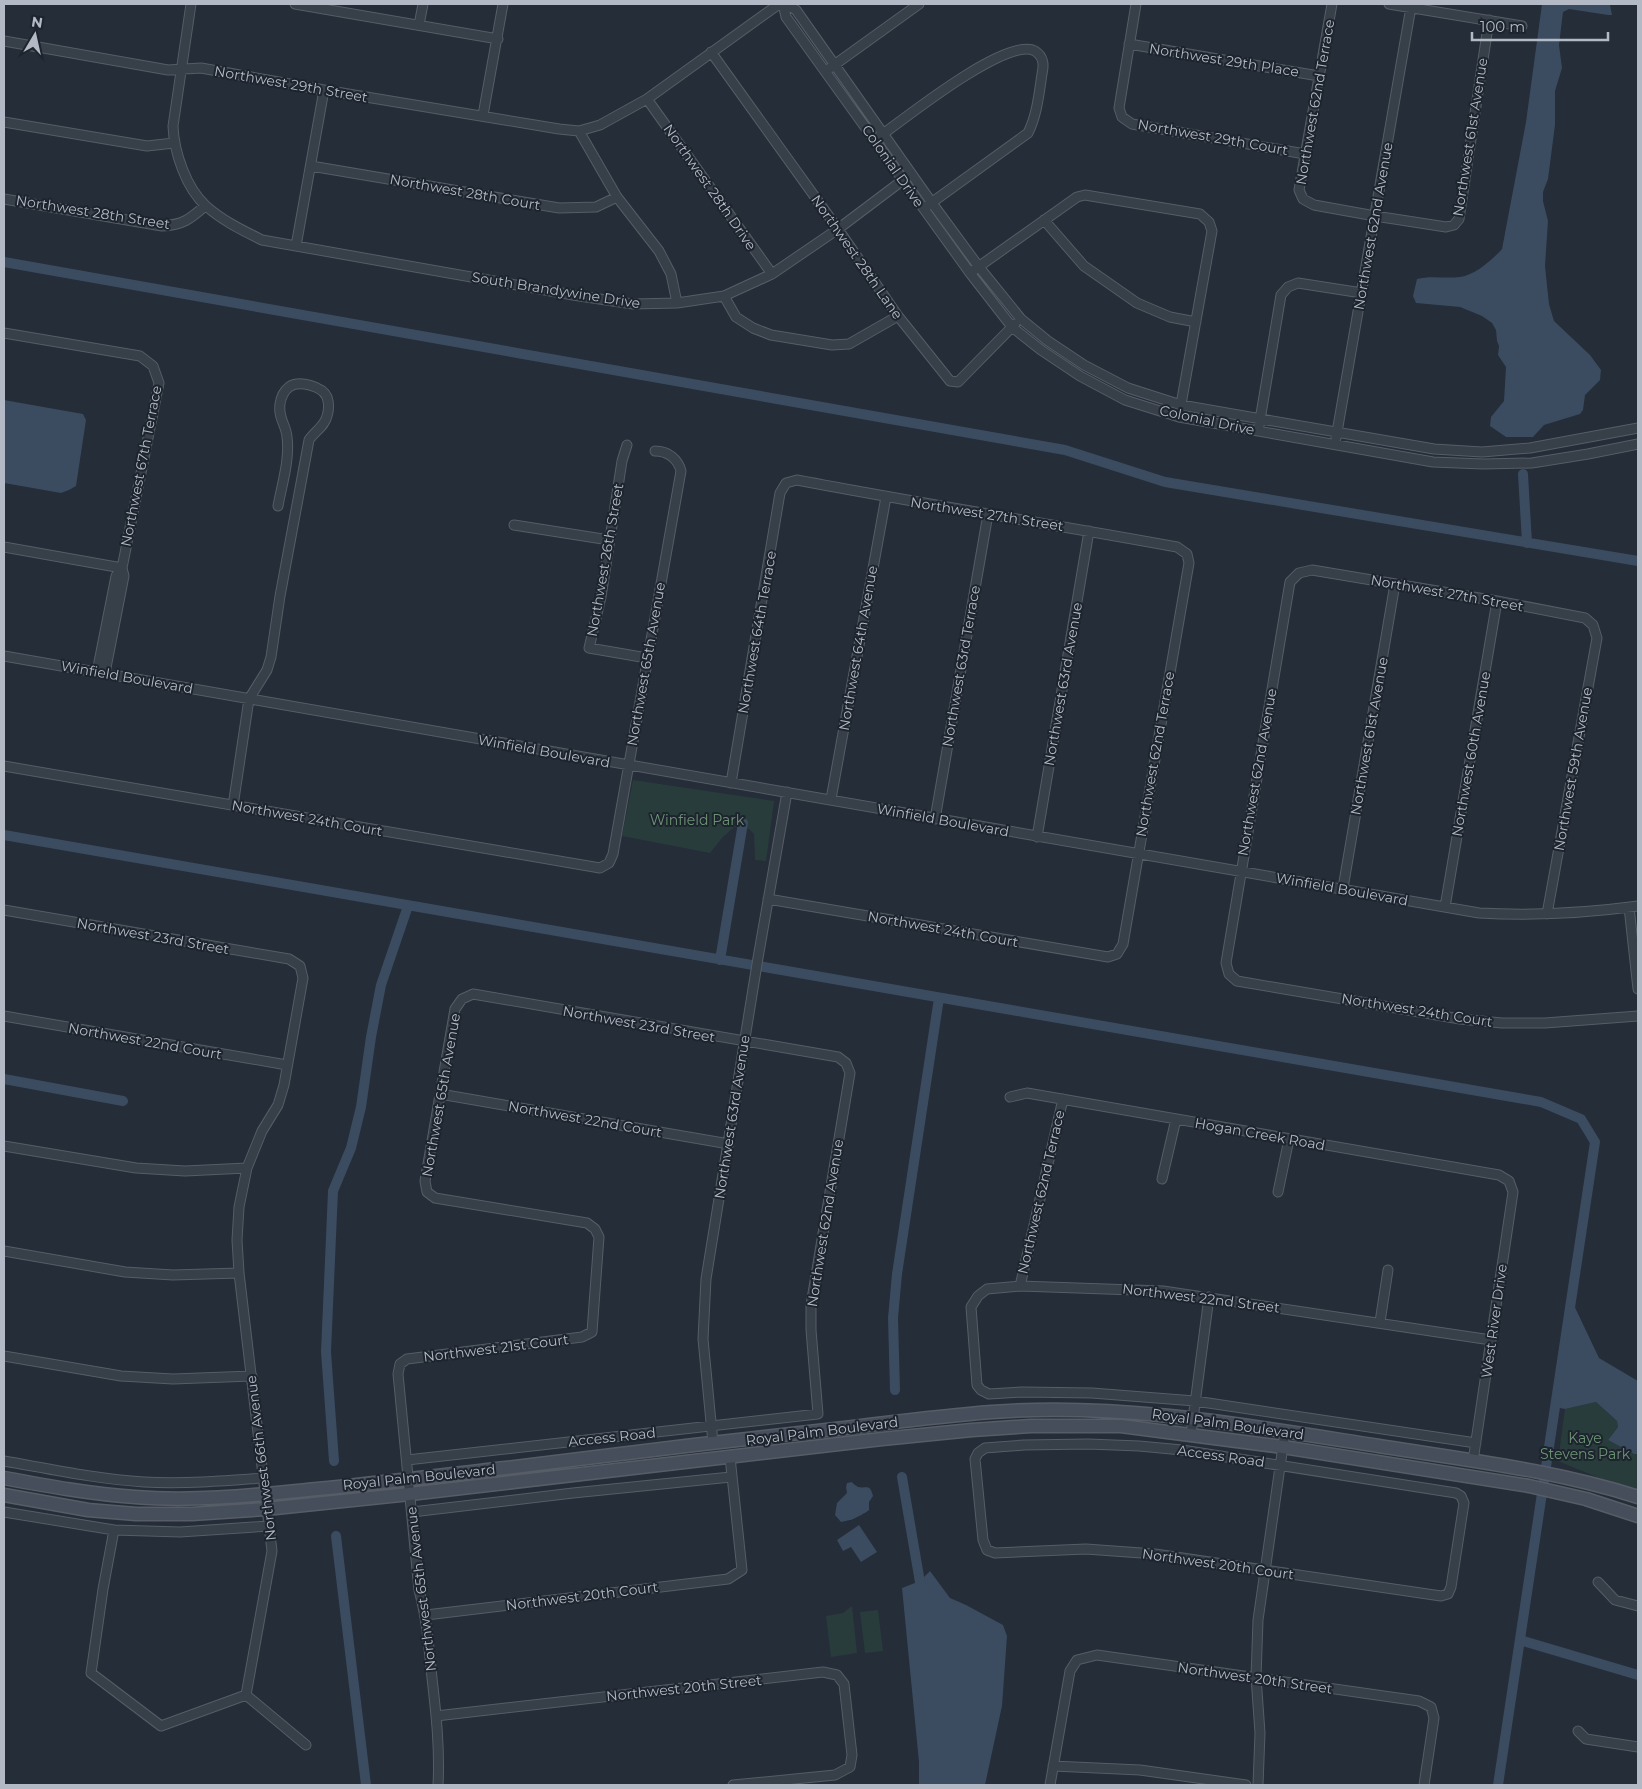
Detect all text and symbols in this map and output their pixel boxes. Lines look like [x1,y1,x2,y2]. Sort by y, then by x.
north arrow [10,10,60,60]
scale bar [1472,10,1608,42]
text: N [30,12,44,32]
text: 100 m [1480,17,1525,36]
street label: Northwest 62nd Terrace [1292,18,1338,186]
street label: Northwest 29th Place [1148,39,1300,81]
street label: Northwest 61st Avenue [1449,56,1491,218]
street label: Northwest 29th Street [213,62,369,106]
street label: Northwest 29th Court [1136,115,1290,159]
street label: Northwest 28th Drive [660,120,760,254]
street label: Colonial Drive [858,121,928,211]
street label: Northwest 62nd Avenue [1349,141,1397,311]
street label: Northwest 28th Court [388,170,542,214]
street label: Northwest 28th Street [15,191,172,233]
street label: Northwest 28th Lane [807,191,907,323]
street label: South Brandywine Drive [471,268,641,312]
street label: Northwest 67th Terrace [117,384,165,548]
street label: Colonial Drive [1158,401,1256,439]
street label: Northwest 26th Street [583,482,627,638]
street label: Northwest 27th Street [909,493,1065,535]
street label: Northwest 64th Terrace [734,549,780,715]
street label: Northwest 64th Avenue [835,564,881,732]
street label: Northwest 27th Street [1369,571,1525,615]
street label: Northwest 65th Avenue [623,581,669,747]
street label: Northwest 63rd Terrace [938,584,984,748]
street label: Northwest 63rd Avenue [1040,601,1086,767]
street label: Northwest 61st Avenue [1346,655,1392,817]
street label: Winfield Boulevard [60,657,194,697]
street label: Northwest 62nd Terrace [1132,670,1178,838]
street label: Northwest 60th Avenue [1448,670,1494,838]
street label: Northwest 59th Avenue [1550,686,1596,852]
street label: Northwest 62nd Avenue [1233,687,1281,857]
street label: Winfield Boulevard [477,731,611,771]
street label: Northwest 24th Court [230,796,384,840]
street label: Winfield Boulevard [876,800,1010,840]
park label: Winfield Park [650,811,745,829]
street label: Winfield Boulevard [1275,869,1409,909]
street label: Northwest 24th Court [866,907,1020,951]
street label: Northwest 23rd Street [75,914,231,958]
street label: Northwest 24th Court [1340,989,1494,1031]
street label: Northwest 23rd Street [561,1002,717,1046]
street label: Northwest 65th Avenue [418,1012,464,1178]
street label: Northwest 22nd Court [67,1019,223,1063]
street label: Northwest 63rd Avenue [710,1034,754,1200]
street label: Northwest 22nd Court [507,1097,663,1141]
street label: Northwest 62nd Terrace [1013,1108,1069,1276]
street label: Hogan Creek Road [1193,1114,1327,1154]
street label: Northwest 62nd Avenue [803,1138,847,1308]
street label: West River Drive [1477,1263,1511,1379]
street label: Northwest 22nd Street [1121,1279,1281,1317]
street label: Northwest 21st Court [422,1330,570,1366]
street label: Northwest 66th Avenue [242,1374,280,1542]
street label: Royal Palm Boulevard [1151,1404,1305,1444]
street label: Royal Palm Boulevard [745,1413,899,1449]
street label: Access Road [567,1423,657,1451]
park label: Kaye Stevens Park [1540,1429,1631,1463]
street label: Access Road [1176,1441,1266,1471]
street label: Royal Palm Boulevard [342,1460,496,1494]
street label: Northwest 65th Avenue [402,1506,440,1672]
street label: Northwest 20th Court [1141,1544,1295,1584]
street label: Northwest 20th Court [505,1578,659,1614]
street label: Northwest 20th Street [1176,1658,1334,1698]
street label: Northwest 20th Street [605,1671,763,1705]

